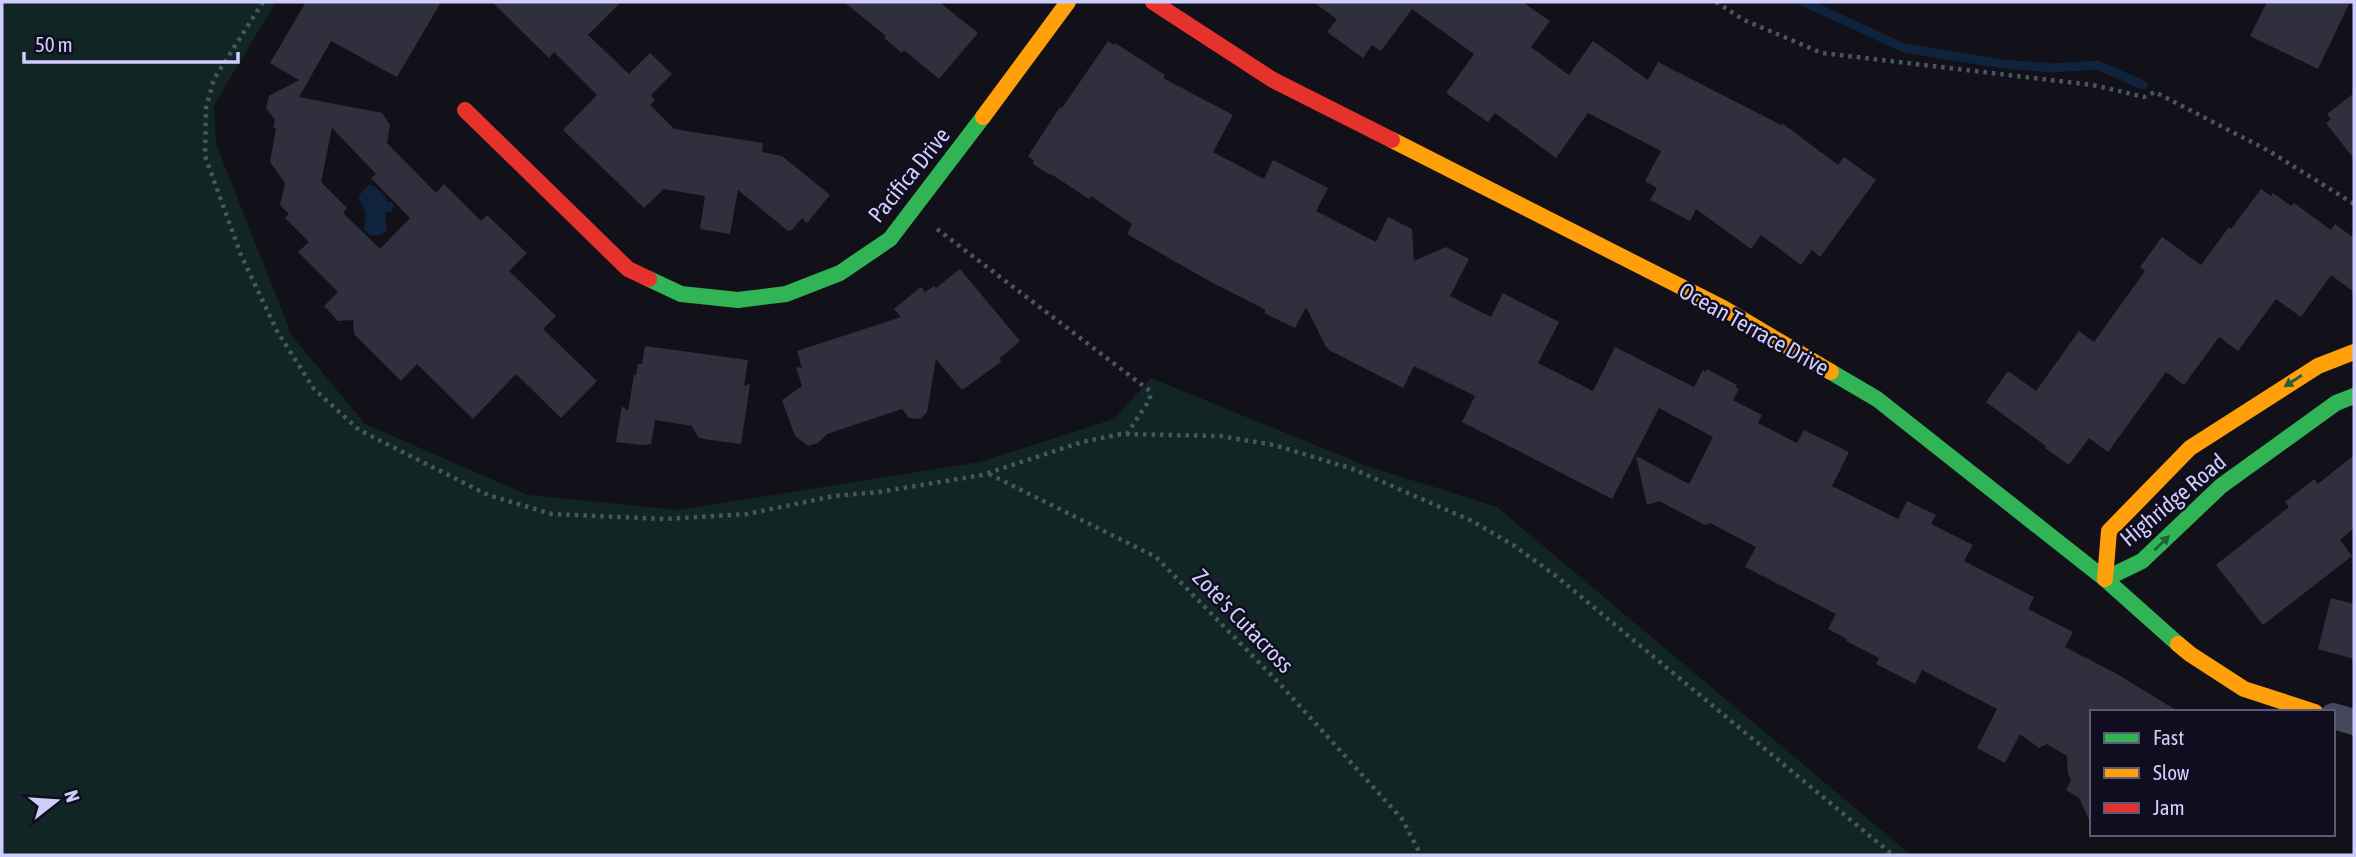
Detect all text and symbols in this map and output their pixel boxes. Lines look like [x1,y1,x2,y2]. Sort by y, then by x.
scale bar [24,21,238,65]
text: 50 m [35,32,73,56]
street label: Pacifica Drive [863,123,955,227]
street label: Ocean Terrace Drive [1675,277,1833,381]
one-way arrow [2284,375,2303,388]
street label: Highridge Road [2115,448,2231,552]
one-way arrow [2153,535,2170,551]
street label: Zote's Cutacross [1187,564,1299,678]
legend [2090,710,2335,836]
text: Fast [2153,725,2184,749]
text: Slow [2153,760,2190,784]
north arrow [21,766,91,836]
text: N [60,787,84,805]
text: Jam [2153,795,2185,819]

